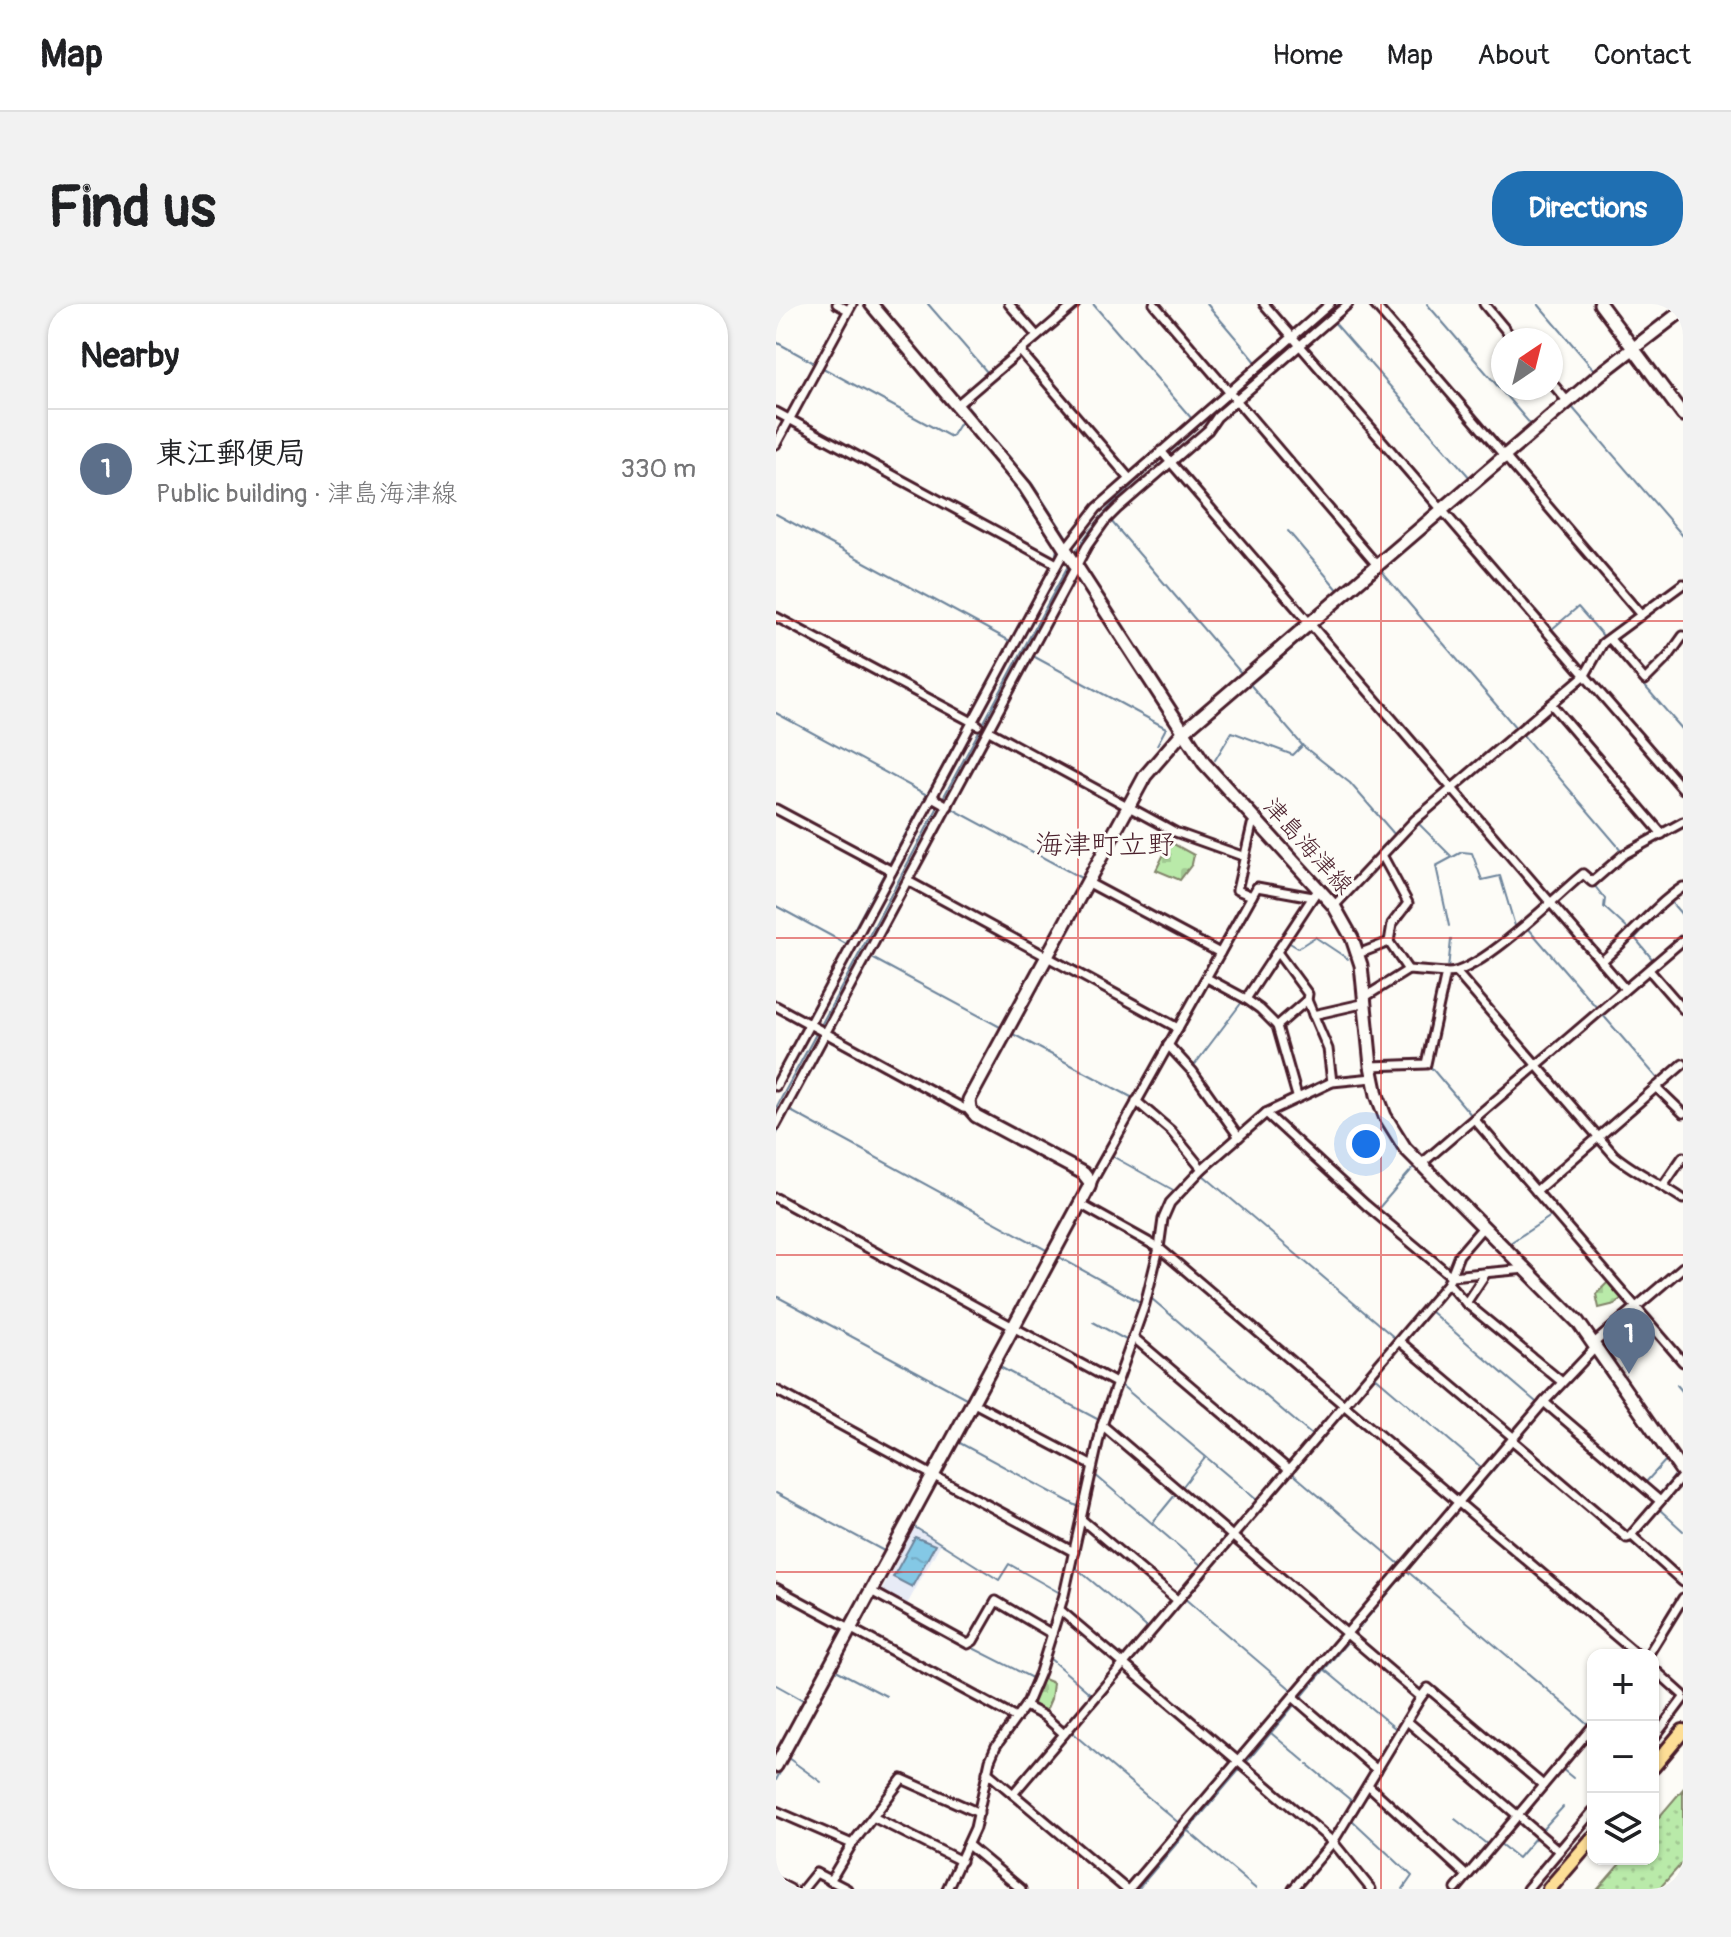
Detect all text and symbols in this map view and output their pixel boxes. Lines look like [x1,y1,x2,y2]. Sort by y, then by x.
text: Map [40,31,103,79]
text: Home [1272,38,1343,73]
text: Map [1387,38,1433,73]
text: About [1477,38,1550,73]
text: Contact [1594,38,1691,73]
button: Directions [1492,171,1683,246]
text: Find us [48,174,216,243]
north arrow [1491,328,1563,400]
text: Nearby [80,335,179,378]
text: 東江郵便局 [156,435,306,472]
text: 1 [101,453,111,485]
text: 330 m [620,453,696,485]
text: Public building · 津島海津線 [156,478,457,510]
street label: 津島海津線 [1257,792,1359,901]
district label: 海津町立野 [1035,828,1175,863]
your location [1346,1124,1386,1164]
pin: 1 [1603,1308,1655,1374]
map controls [1587,1649,1659,1865]
button: + [1587,1649,1659,1721]
button: − [1587,1721,1659,1793]
button: layers [1587,1793,1659,1865]

